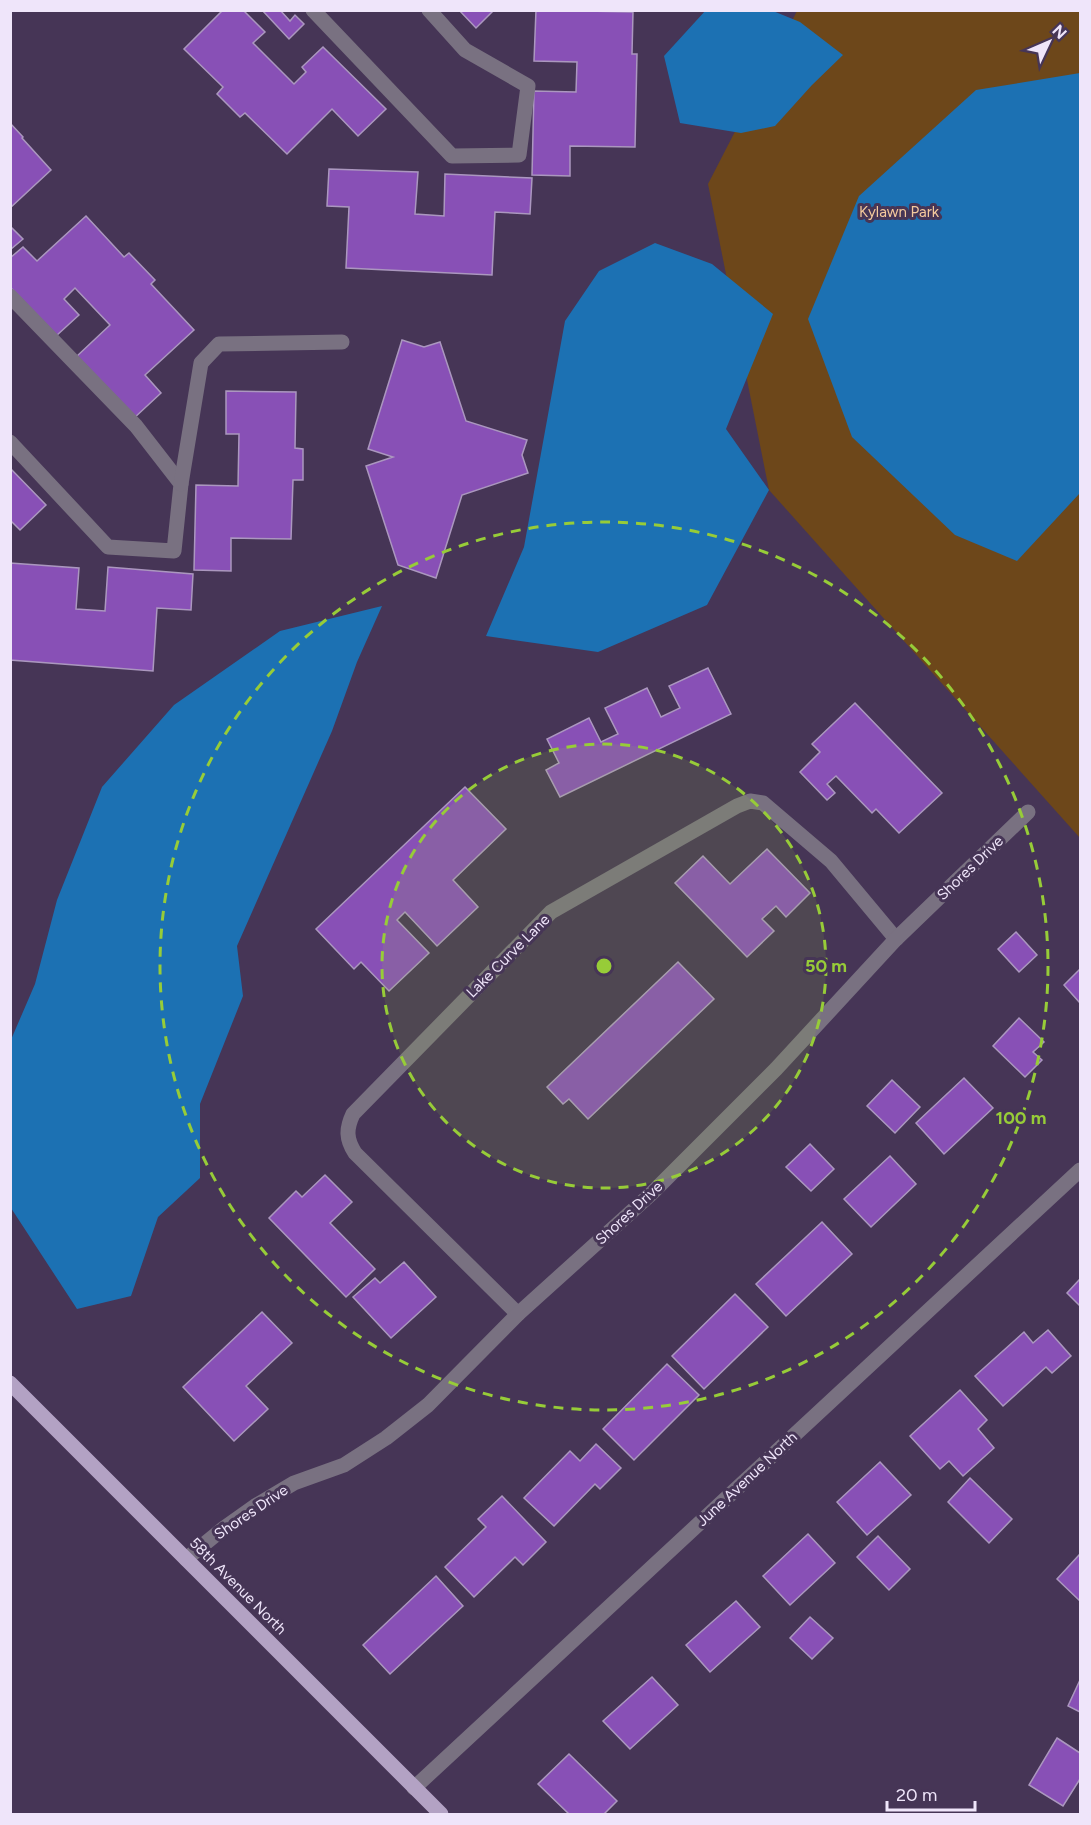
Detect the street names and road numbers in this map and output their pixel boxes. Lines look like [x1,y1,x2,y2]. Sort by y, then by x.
street label: Shores Drive [933,832,1007,904]
street label: Lake Curve Lane [463,911,553,1001]
street label: Shores Drive [592,1177,666,1249]
street label: June Avenue North [693,1428,801,1530]
street label: Shores Drive [211,1481,291,1543]
street label: 58th Avenue North [186,1534,290,1638]

